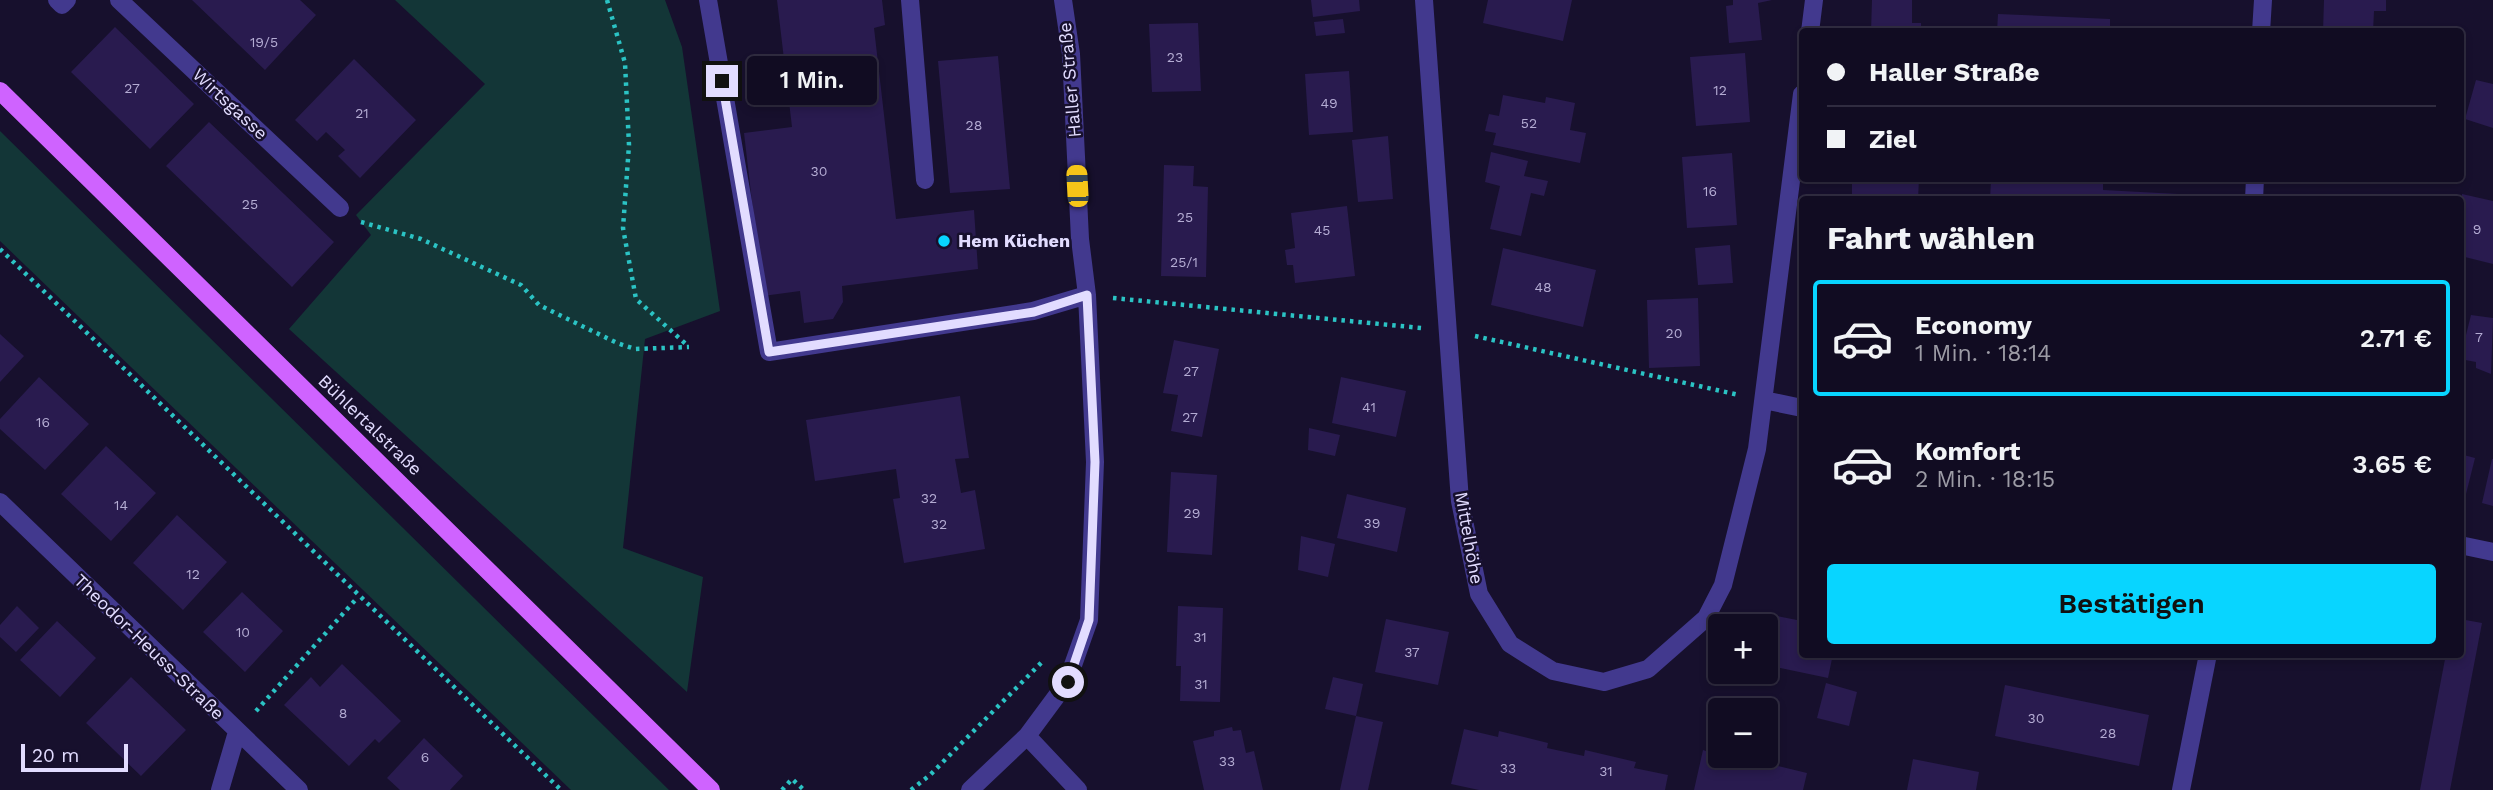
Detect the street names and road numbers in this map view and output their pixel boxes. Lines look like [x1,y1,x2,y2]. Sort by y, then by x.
street label: Haller Straße [1054,22,1085,139]
street label: Wirtsgasse [188,64,272,144]
street label: Bühlertalstraße [314,370,426,479]
street label: Mittelhöhe [1451,490,1488,586]
street label: Theodor-Heuss-Straße [70,570,229,724]

